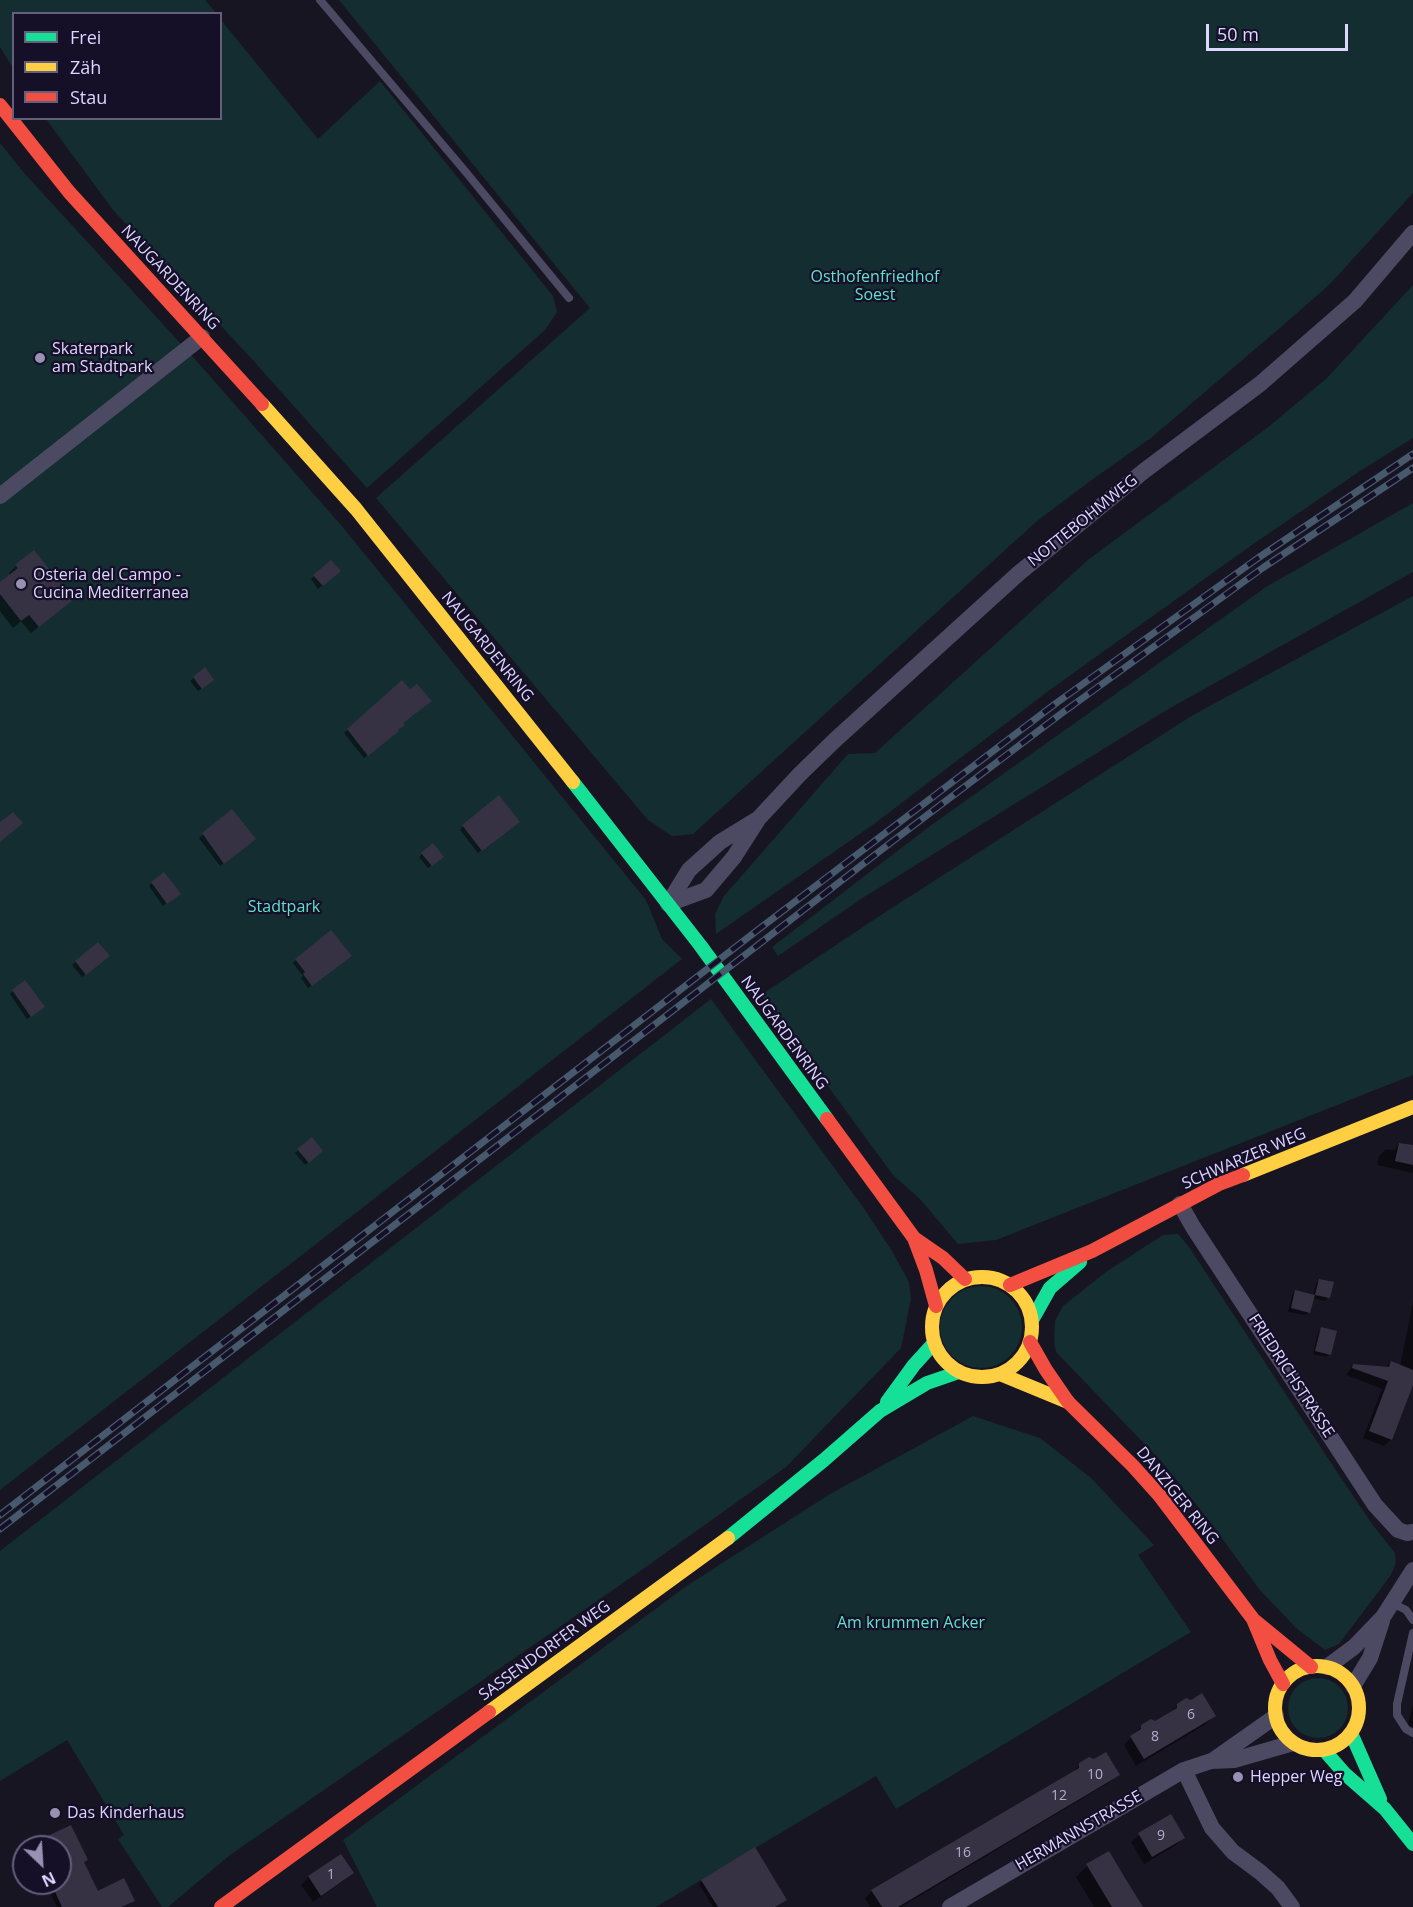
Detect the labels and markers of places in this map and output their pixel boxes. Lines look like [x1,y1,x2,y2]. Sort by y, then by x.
place label: Skaterpark am Stadtpark [52,339,152,377]
marker: Skaterpark am Stadtpark [33,351,47,365]
place label: Osteria del Campo - Cucina Mediterranea [33,565,189,603]
marker: Osteria del Campo - Cucina Mediterranea [14,577,28,591]
place label: Hepper Weg [1250,1767,1342,1787]
marker: Hepper Weg [1231,1770,1245,1784]
place label: Das Kinderhaus [67,1803,184,1823]
marker: Das Kinderhaus [48,1806,62,1820]

